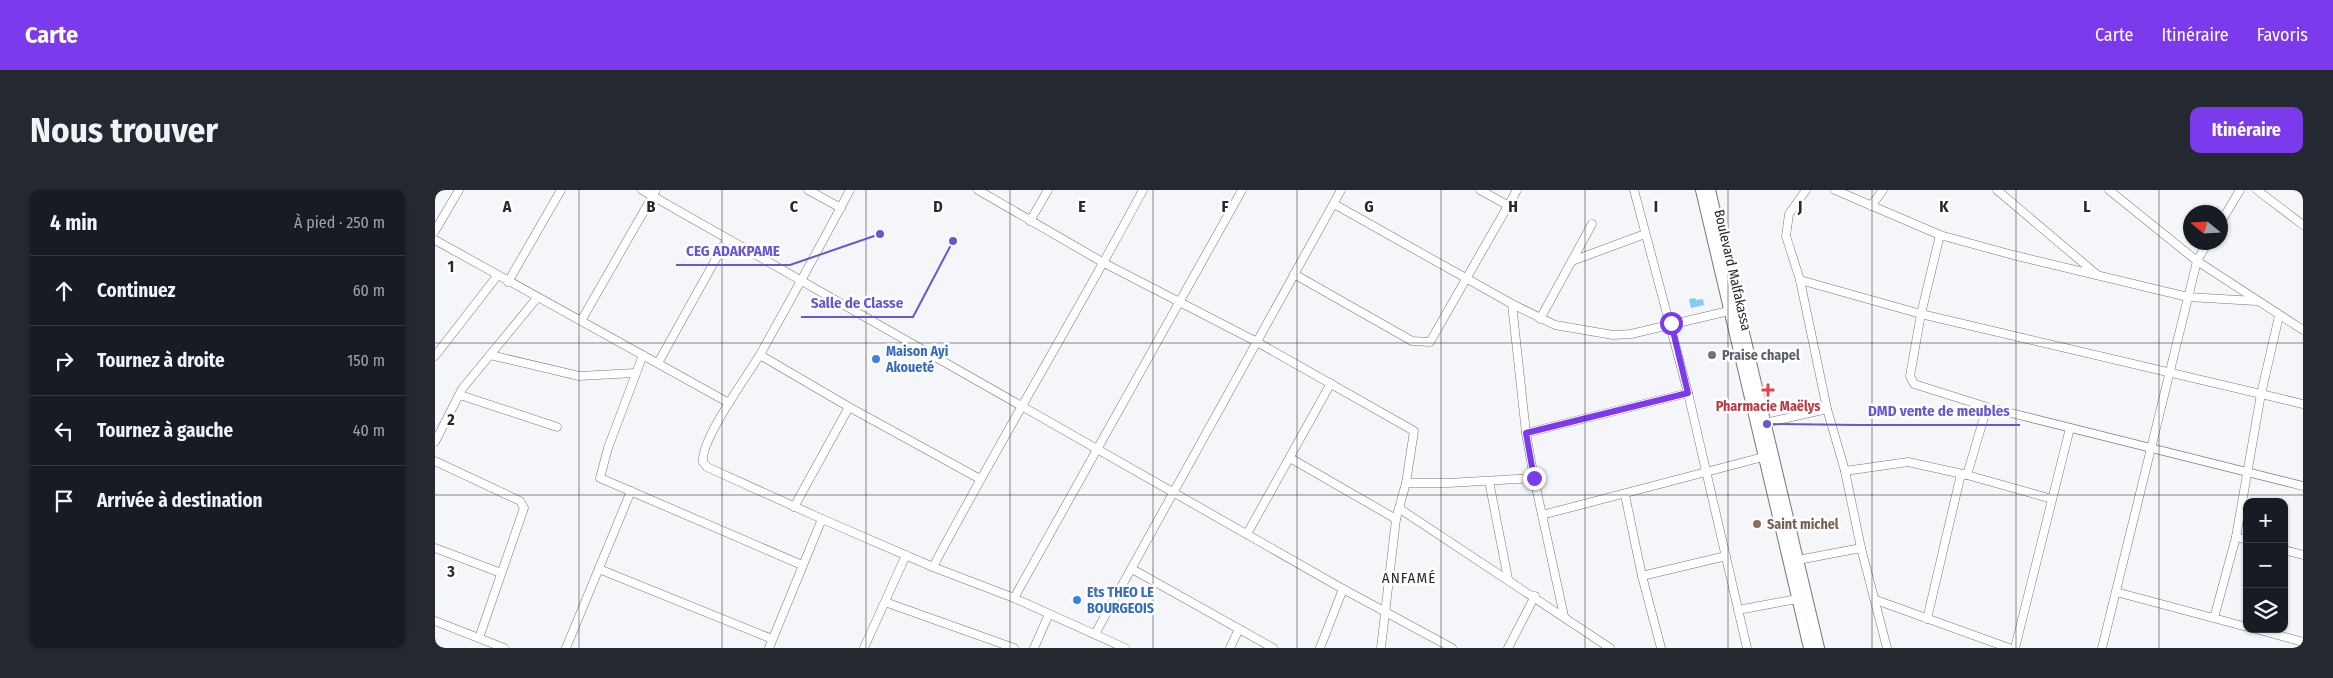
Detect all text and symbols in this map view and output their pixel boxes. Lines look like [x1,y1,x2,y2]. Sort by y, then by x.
text: Carte [25,21,78,49]
text: Carte [2095,24,2133,46]
text: Itinéraire [2161,24,2229,46]
text: Favoris [2257,24,2308,46]
button: Itinéraire [2190,107,2303,153]
text: Nous trouver [30,109,218,151]
text: A [502,197,512,216]
text: B [647,197,656,216]
text: C [790,197,799,216]
text: D [933,197,943,216]
text: E [1078,197,1086,216]
text: F [1221,197,1229,216]
text: G [1364,197,1374,216]
text: H [1508,197,1518,216]
text: I [1654,197,1658,216]
text: J [1797,197,1802,216]
text: K [1939,197,1949,216]
text: L [2083,197,2091,216]
north arrow [2183,205,2228,250]
street label: Boulevard Malfakassa [1710,208,1755,333]
text: 4 min [50,210,98,236]
text: À pied · 250 m [294,213,385,232]
callout: CEG ADAKPAME [676,235,790,265]
text: CEG ADAKPAME [686,242,780,260]
text: 1 [448,257,454,276]
icon: ahead [50,277,78,305]
text: Continuez [97,279,176,302]
text: 60 m [353,281,385,300]
callout: Salle de Classe [801,287,913,317]
text: Salle de Classe [811,294,904,312]
route start [1660,312,1683,335]
place label: Maison Ayi Akoueté [885,343,949,376]
icon: right [50,347,78,375]
place label: Praise chapel [1722,347,1800,364]
text: Tournez à droite [97,349,225,372]
marker: Praise chapel [1706,349,1718,361]
text: 150 m [347,351,385,370]
marker: Maison Ayi Akoueté [870,353,882,365]
marker: Pharmacie Maëlys [1762,384,1774,396]
callout: DMD vente de meubles [1858,395,2020,425]
place label: Pharmacie Maëlys [1716,398,1820,415]
text: DMD vente de meubles [1868,402,2010,420]
text: 2 [446,410,455,429]
icon: left [50,417,78,445]
text: Tournez à gauche [97,419,233,442]
text: 40 m [353,421,385,440]
route end [1523,467,1546,490]
icon: arrive [50,487,78,515]
text: Arrivée à destination [97,489,263,512]
map controls [2243,498,2288,633]
button: + [2243,498,2288,543]
place label: Saint michel [1767,516,1839,533]
marker: Saint michel [1751,518,1763,530]
button: − [2243,543,2288,588]
text: 3 [446,562,455,581]
district label: ANFAMÉ [1382,569,1436,587]
place label: Ets THEO LE BOURGEOIS [1087,584,1154,617]
button: layers [2243,588,2288,633]
marker: Ets THEO LE BOURGEOIS [1071,594,1083,606]

